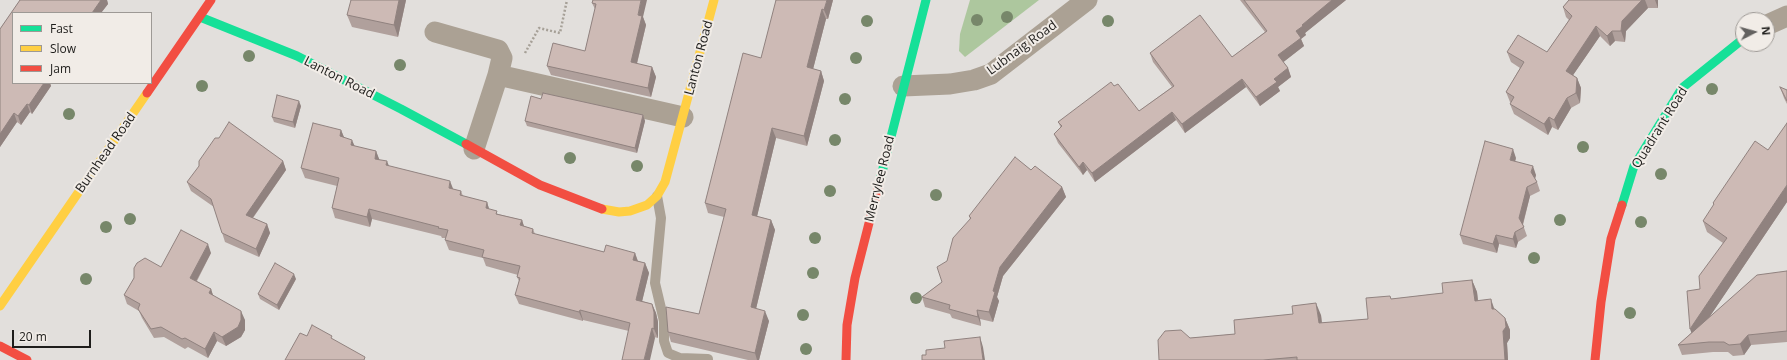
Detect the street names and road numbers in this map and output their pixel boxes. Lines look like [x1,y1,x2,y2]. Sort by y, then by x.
street label: Lubnaig Road [984,17,1060,79]
street label: Lanton Road [682,19,716,97]
street label: Lanton Road [301,54,377,102]
street label: Quadrant Road [1629,85,1691,171]
street label: Burnhead Road [73,110,139,196]
street label: Merrylee Road [862,134,898,224]

